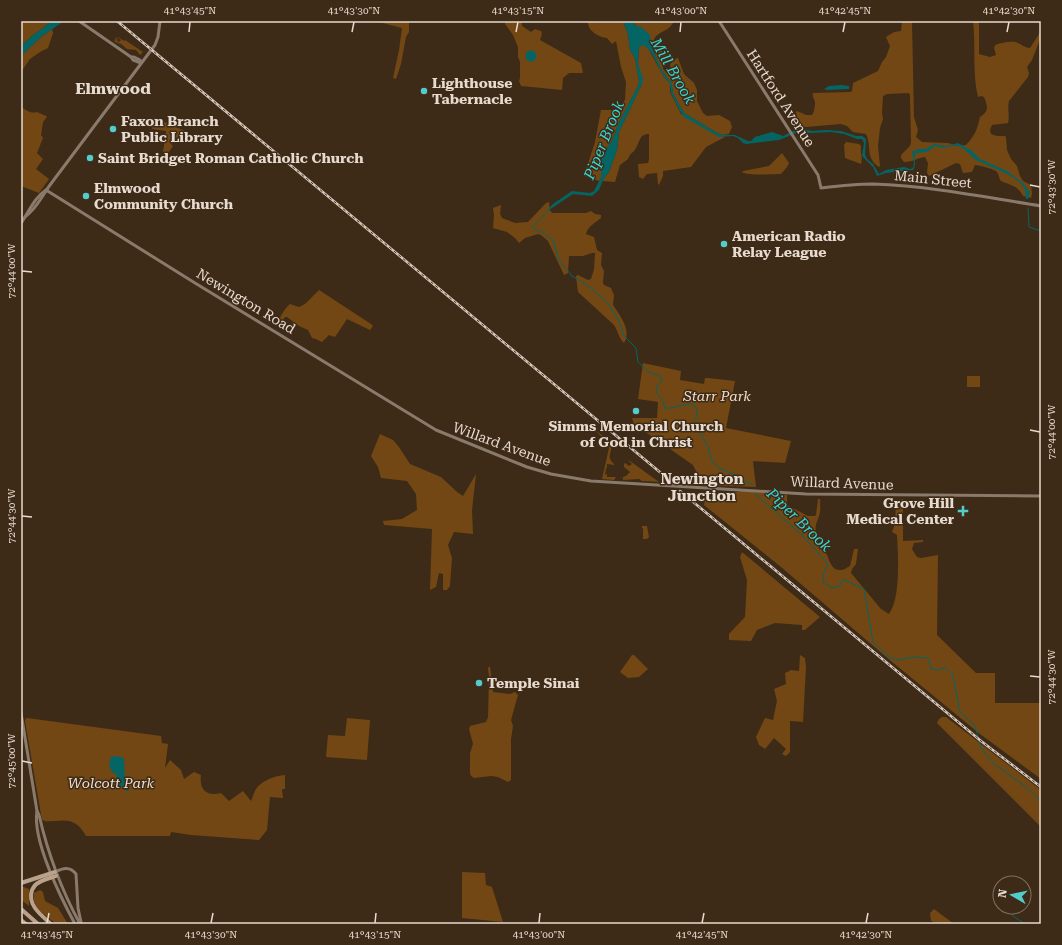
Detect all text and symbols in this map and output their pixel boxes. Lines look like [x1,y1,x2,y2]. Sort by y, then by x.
text: 41°43'45"N [164,5,216,16]
text: 41°43'30"N [328,5,380,16]
text: 41°43'15"N [492,5,544,16]
text: 41°43'00"N [655,5,707,16]
text: 41°42'45"N [819,5,871,16]
text: 41°42'30"N [983,5,1035,16]
water label: Mill Brook [646,34,700,108]
street label: Hartford Avenue [744,46,819,150]
place label: Lighthouse Tabernacle [432,75,512,107]
district label: Elmwood [75,79,151,98]
marker: Lighthouse Tabernacle [419,86,429,96]
water label: Piper Brook [580,97,628,183]
place label: Faxon Branch Public Library [121,113,223,145]
marker: Faxon Branch Public Library [108,124,118,134]
place label: Saint Bridget Roman Catholic Church [98,150,364,166]
marker: Saint Bridget Roman Catholic Church [85,153,95,163]
text: 72°43'30"W [1046,159,1057,214]
street label: Main Street [893,167,973,191]
place label: Elmwood Community Church [94,180,234,212]
marker: Elmwood Community Church [81,191,91,201]
place label: American Radio Relay League [732,228,846,260]
marker: American Radio Relay League [719,239,729,249]
text: 72°44'00"W [6,243,17,298]
street label: Newington Road [194,265,298,337]
park label: Starr Park [682,388,751,404]
text: 72°44'00"W [1046,404,1057,459]
marker: Simms Memorial Church of God in Christ [631,406,641,416]
place label: Simms Memorial Church of God in Christ [549,418,724,450]
street label: Willard Avenue [451,419,554,469]
district label: Newington Junction [660,470,744,505]
street label: Willard Avenue [790,473,894,493]
water label: Piper Brook [762,484,836,556]
text: 72°44'30"W [6,488,17,543]
place label: Grove Hill Medical Center [846,495,955,527]
marker: Grove Hill Medical Center [957,505,969,517]
text: 72°44'30"W [1046,649,1057,704]
place label: Temple Sinai [487,675,580,691]
marker: Temple Sinai [474,678,484,688]
text: 72°45'00"W [6,733,17,788]
park label: Wolcott Park [68,775,155,791]
north arrow [992,875,1032,915]
text: N [996,888,1010,899]
text: 41°43'45"N [21,929,73,940]
text: 41°43'30"N [185,929,237,940]
text: 41°43'15"N [349,929,401,940]
text: 41°43'00"N [513,929,565,940]
text: 41°42'45"N [676,929,728,940]
text: 41°42'30"N [840,929,892,940]

